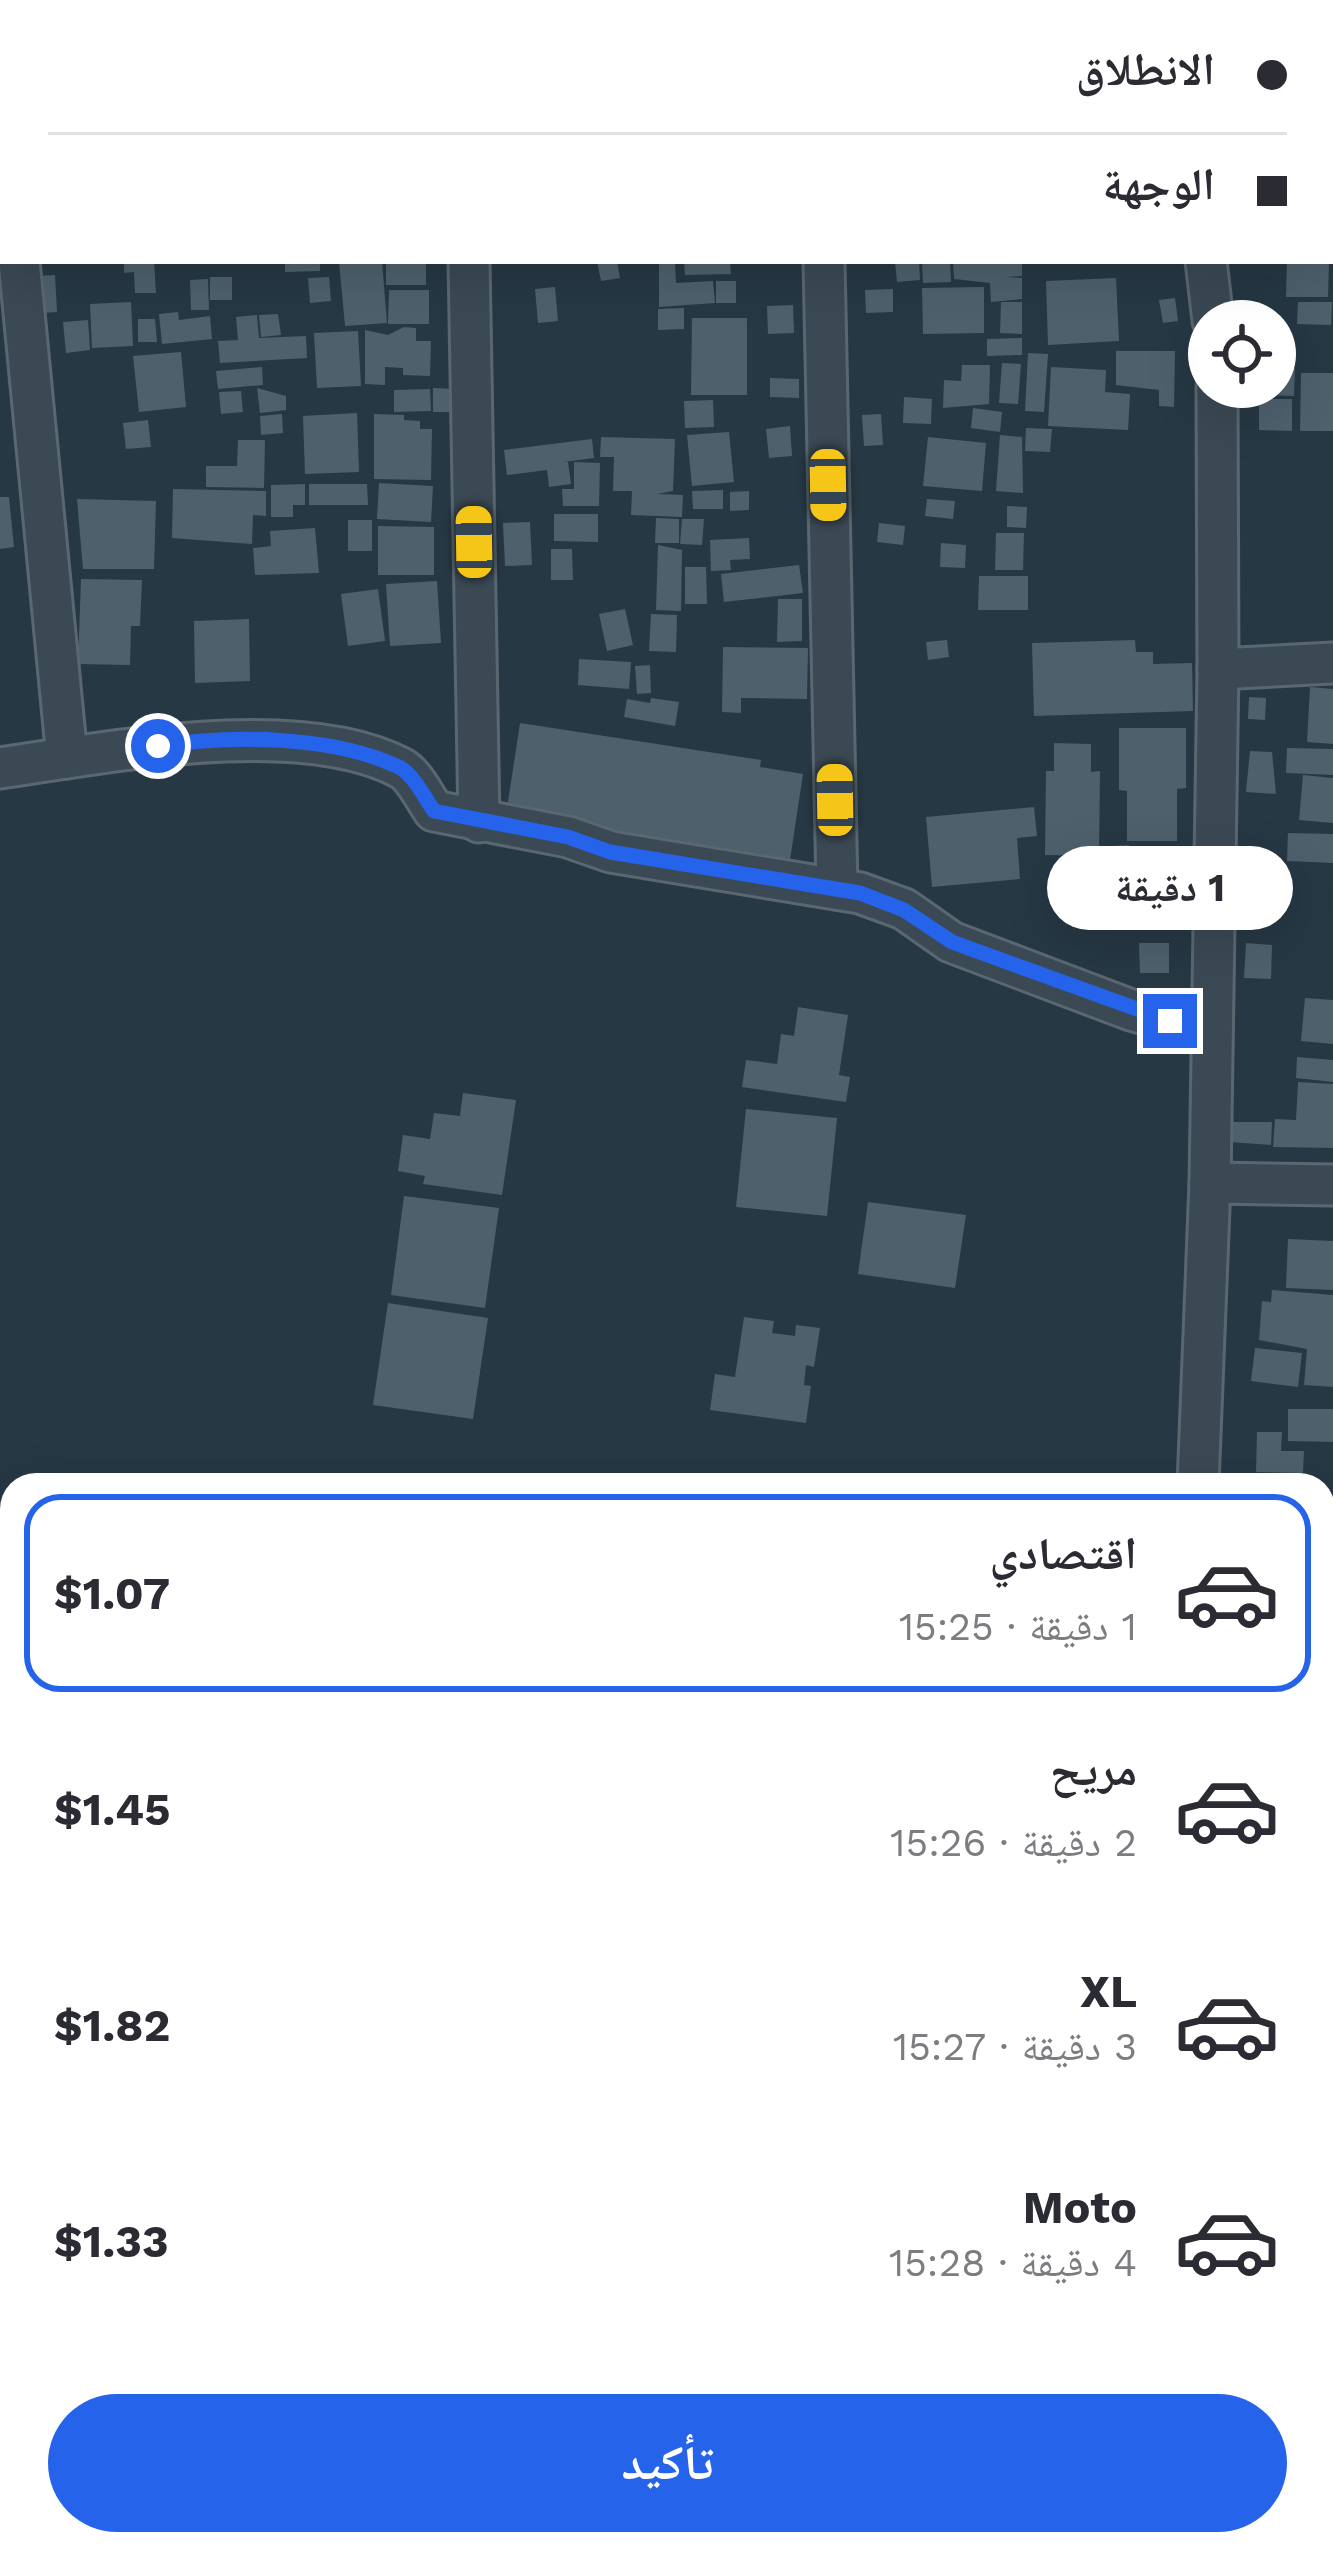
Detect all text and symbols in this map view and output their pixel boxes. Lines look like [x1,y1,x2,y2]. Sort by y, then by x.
text: الانطلاق [1076,43,1215,96]
text: الوجهة [1102,158,1215,211]
map controls [1188,300,1296,408]
button: locate [1188,300,1296,408]
car [809,449,847,521]
car [455,506,493,578]
route start [131,719,185,773]
car [816,764,854,836]
callout: 1 دقيقة [1047,847,1293,931]
text: 1 دقيقة [1115,865,1225,910]
route end [1143,994,1197,1048]
text: اقتصادي [990,1527,1137,1580]
icon: car [1173,1539,1281,1647]
text: $1.07 [54,1567,170,1620]
text: 1 دقيقة · 15:25 [899,1604,1137,1649]
text: مريح [1050,1743,1137,1796]
icon: car [1173,1755,1281,1863]
text: $1.45 [54,1783,170,1836]
text: 2 دقيقة · 15:26 [890,1820,1137,1865]
text: XL [1080,1965,1137,2018]
icon: car [1173,1971,1281,2079]
text: $1.82 [54,1999,170,2052]
text: 3 دقيقة · 15:27 [893,2024,1137,2069]
text: Moto [1023,2181,1137,2234]
icon: car [1173,2187,1281,2295]
text: $1.33 [54,2215,169,2268]
text: 4 دقيقة · 15:28 [889,2240,1137,2285]
button: تأكيد [48,2394,1287,2532]

